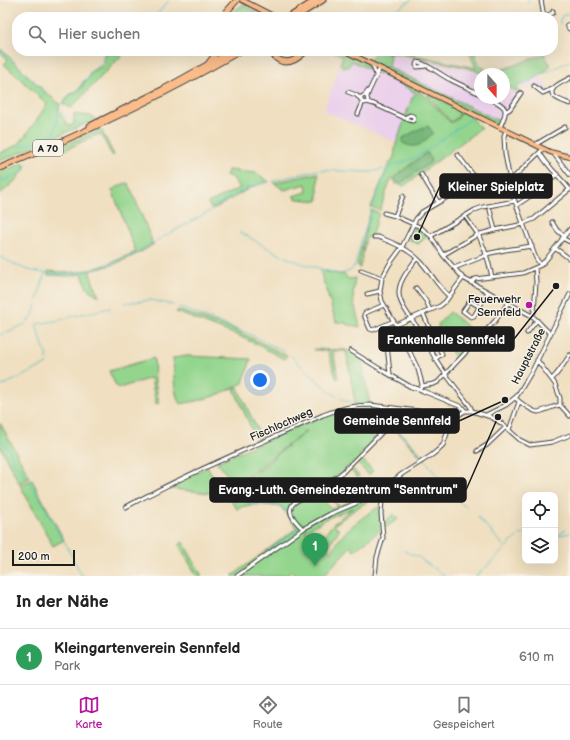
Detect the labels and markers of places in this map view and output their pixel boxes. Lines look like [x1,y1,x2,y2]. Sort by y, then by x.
callout: Kleiner Spielplatz [440,174,552,198]
place label: Feuerwehr Sennfeld [468,293,522,319]
marker: Feuerwehr Sennfeld [524,300,534,310]
callout: Fankenhalle Sennfeld [379,327,514,351]
callout: Gemeinde Sennfeld [335,409,459,433]
callout: Evang.-Luth. Gemeindezentrum "Senntrum" [210,478,466,502]
pin: 1 [302,533,328,566]

